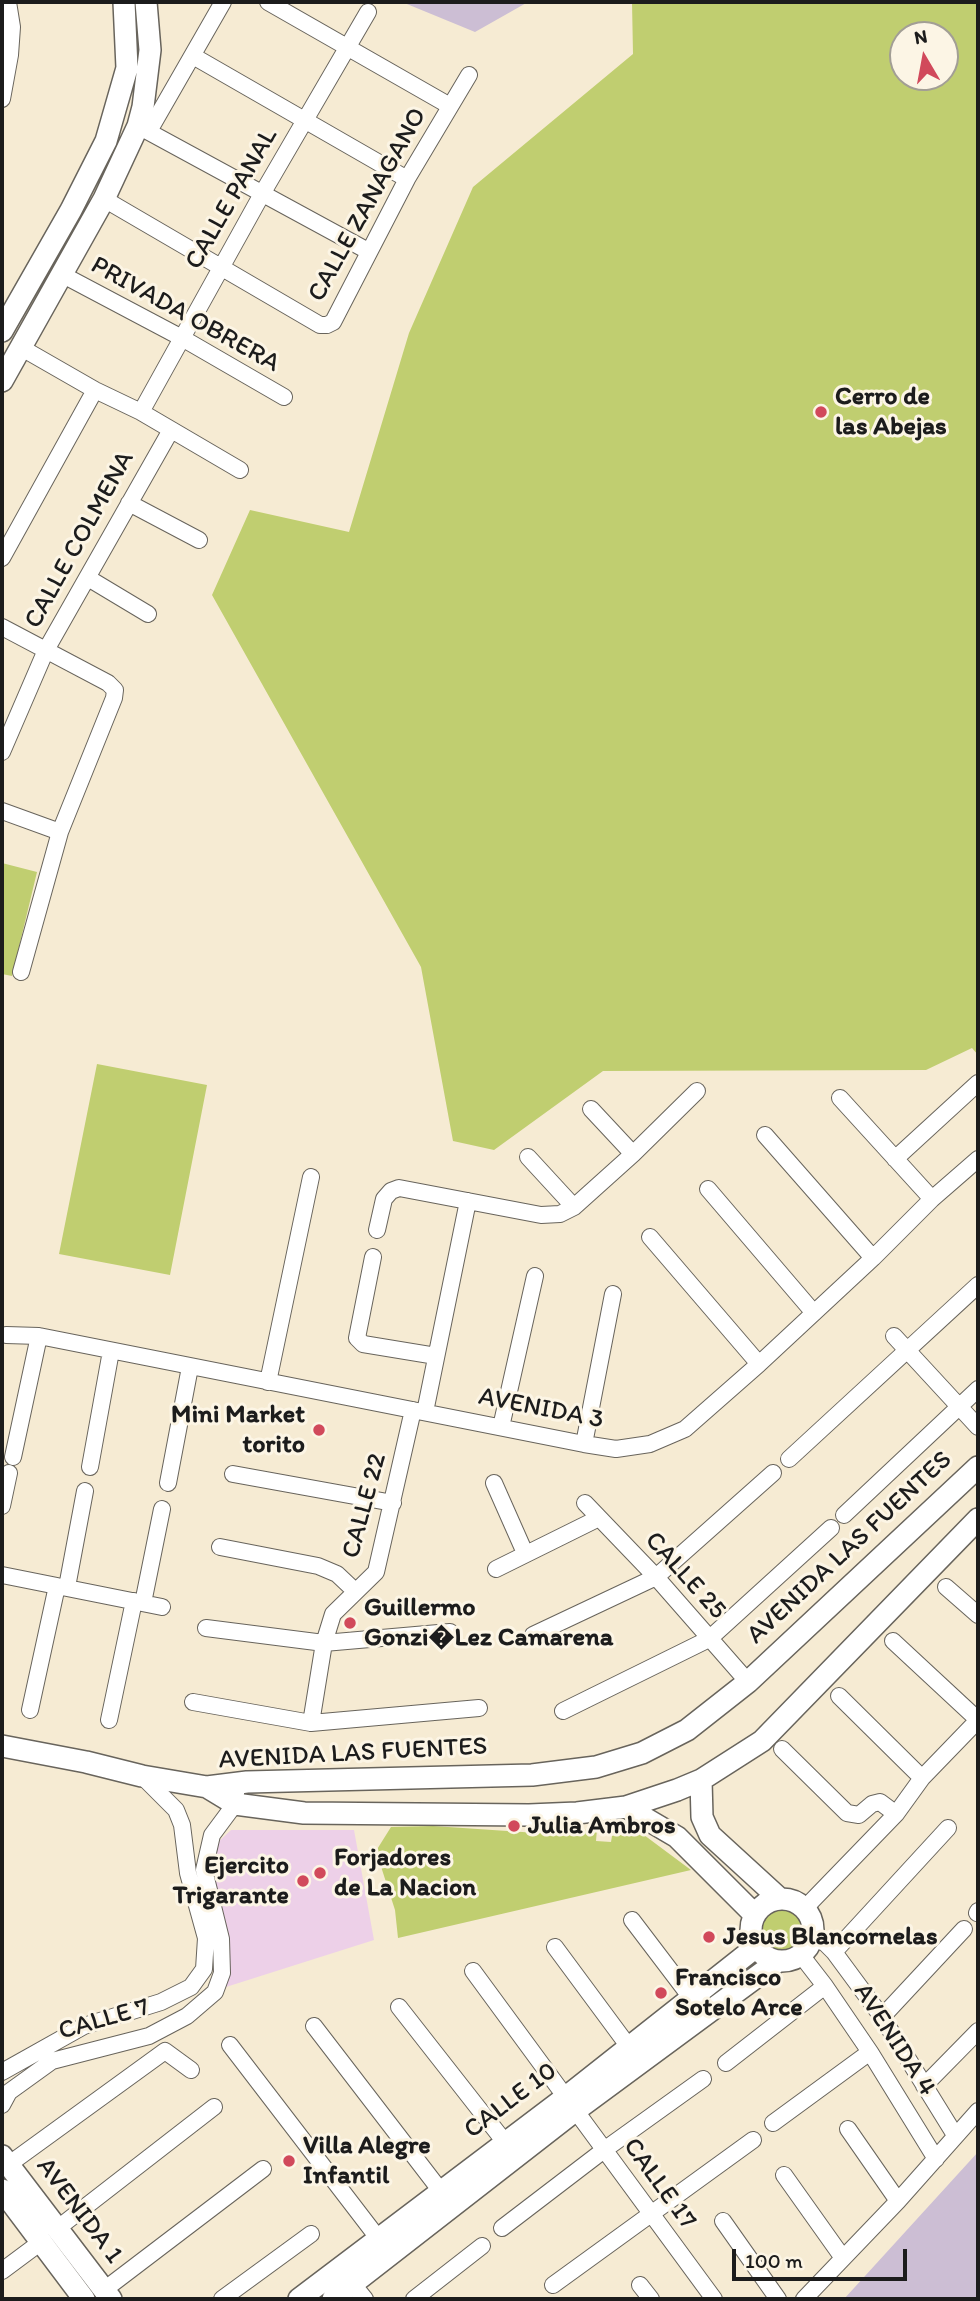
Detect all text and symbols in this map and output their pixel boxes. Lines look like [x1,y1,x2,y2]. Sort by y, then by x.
north arrow [889,21,959,91]
text: N [912,24,929,49]
street label: CALLE ZANAGANO [302,103,434,307]
street label: CALLE PANAL [179,123,285,275]
street label: PRIVADA OBRERA [85,250,285,380]
place label: Cerro de las Abejas [835,381,947,442]
marker: Cerro de las Abejas [813,404,829,420]
street label: CALLE COLMENA [18,446,142,634]
street label: AVENIDA 3 [476,1382,606,1436]
place label: Mini Market torito [171,1399,305,1460]
marker: Mini Market torito [311,1422,327,1438]
street label: AVENIDA LAS FUENTES [741,1445,959,1651]
street label: CALLE 22 [336,1450,394,1562]
street label: CALLE 25 [637,1526,733,1626]
place label: Guillermo Gonzi�Lez Camarena [364,1592,613,1654]
marker: Guillermo Gonzi�Lez Camarena [342,1615,358,1631]
street label: AVENIDA LAS FUENTES [218,1731,488,1777]
place label: Julia Ambros [528,1810,675,1842]
marker: Julia Ambros [506,1818,522,1834]
place label: Forjadores de La Nacion [334,1842,476,1904]
place label: Ejercito Trigarante [173,1850,289,1912]
marker: Forjadores de La Nacion [312,1865,328,1881]
marker: Ejercito Trigarante [295,1873,311,1889]
place label: Jesus Blancornelas [723,1921,937,1953]
marker: Jesus Blancornelas [701,1929,717,1945]
place label: Francisco Sotelo Arce [675,1962,803,2024]
street label: AVENIDA 4 [846,1978,942,2102]
marker: Francisco Sotelo Arce [653,1985,669,2001]
street label: CALLE 7 [55,1992,153,2048]
street label: CALLE 10 [458,2056,564,2146]
place label: Villa Alegre Infantil [303,2130,431,2192]
street label: CALLE 17 [616,2132,702,2236]
street label: AVENIDA 1 [29,2152,129,2270]
marker: Villa Alegre Infantil [281,2153,297,2169]
scale bar [735,2234,910,2278]
text: 100 m [745,2248,803,2273]

